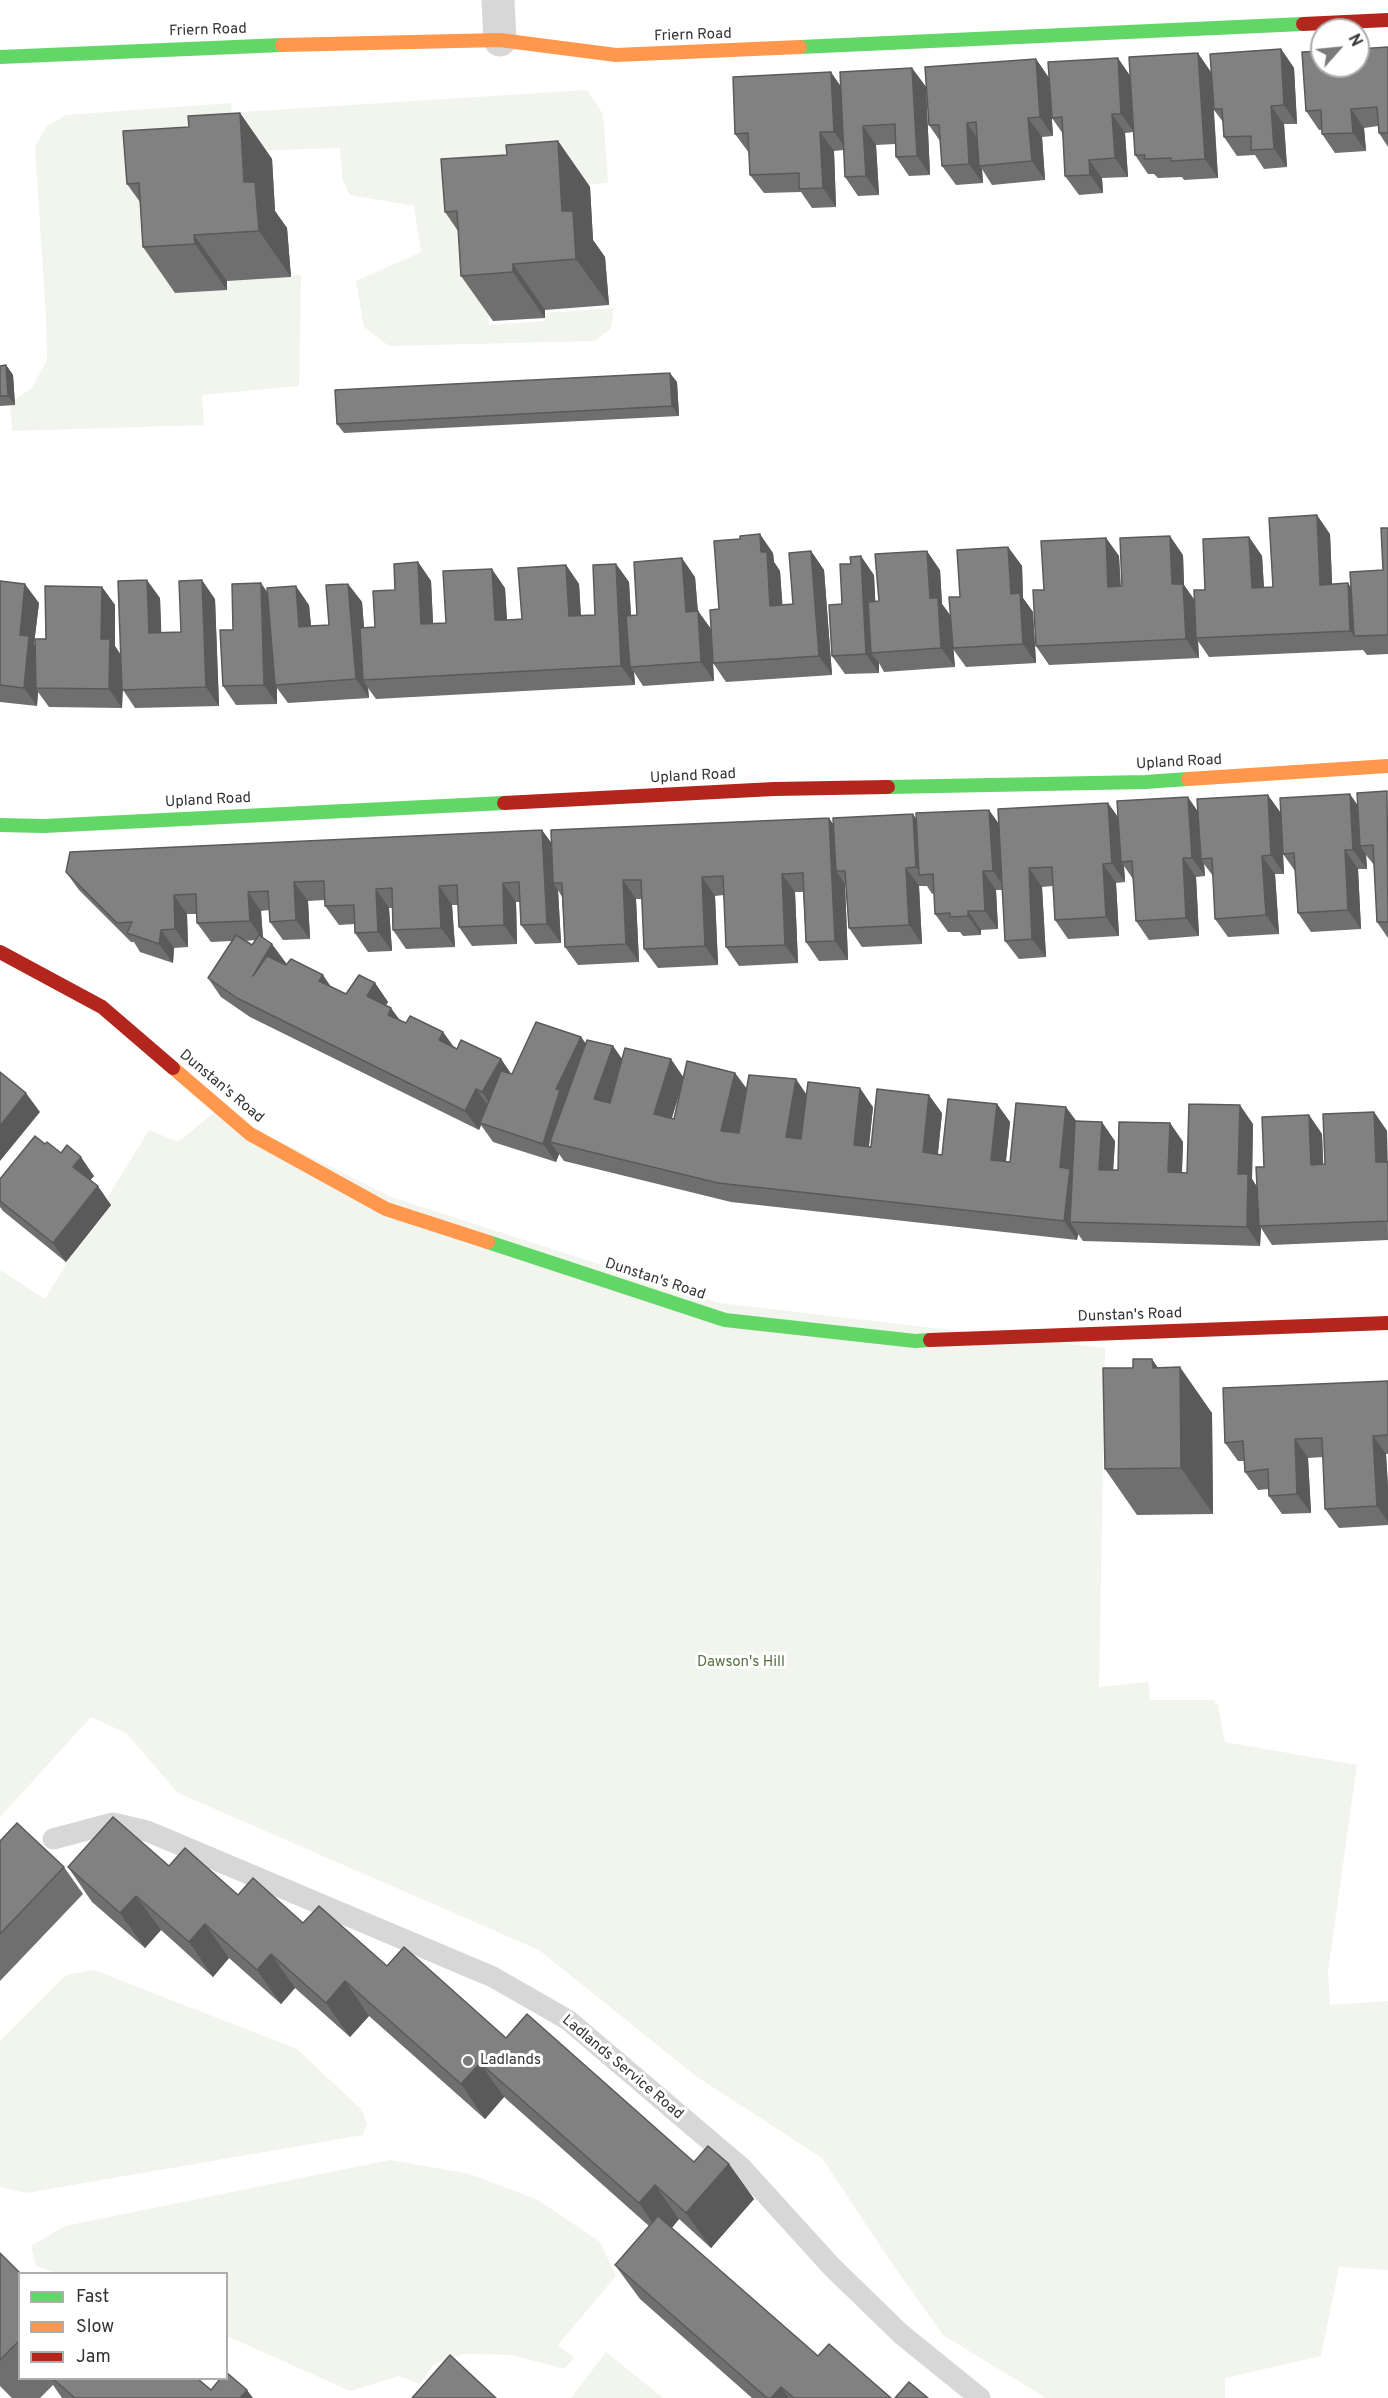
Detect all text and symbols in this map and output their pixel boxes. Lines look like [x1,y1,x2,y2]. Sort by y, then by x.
north arrow [1310,18,1370,78]
street label: Friern Road [169,21,247,41]
street label: Friern Road [654,26,732,46]
text: N [1343,31,1366,50]
street label: Upland Road [1136,752,1222,774]
street label: Upland Road [650,766,736,788]
street label: Upland Road [165,790,251,812]
street label: Dunstan's Road [175,1046,267,1128]
street label: Dunstan's Road [602,1255,708,1305]
street label: Dunstan's Road [1077,1305,1183,1327]
park label: Dawson's Hill [697,1654,785,1672]
street label: Ladlands Service Road [558,2012,686,2124]
place label: Ladlands [480,2052,541,2070]
marker: Ladlands [461,2054,475,2068]
legend [18,2272,228,2380]
text: Fast [76,2286,109,2309]
text: Slow [76,2316,114,2339]
text: Jam [76,2346,111,2369]

